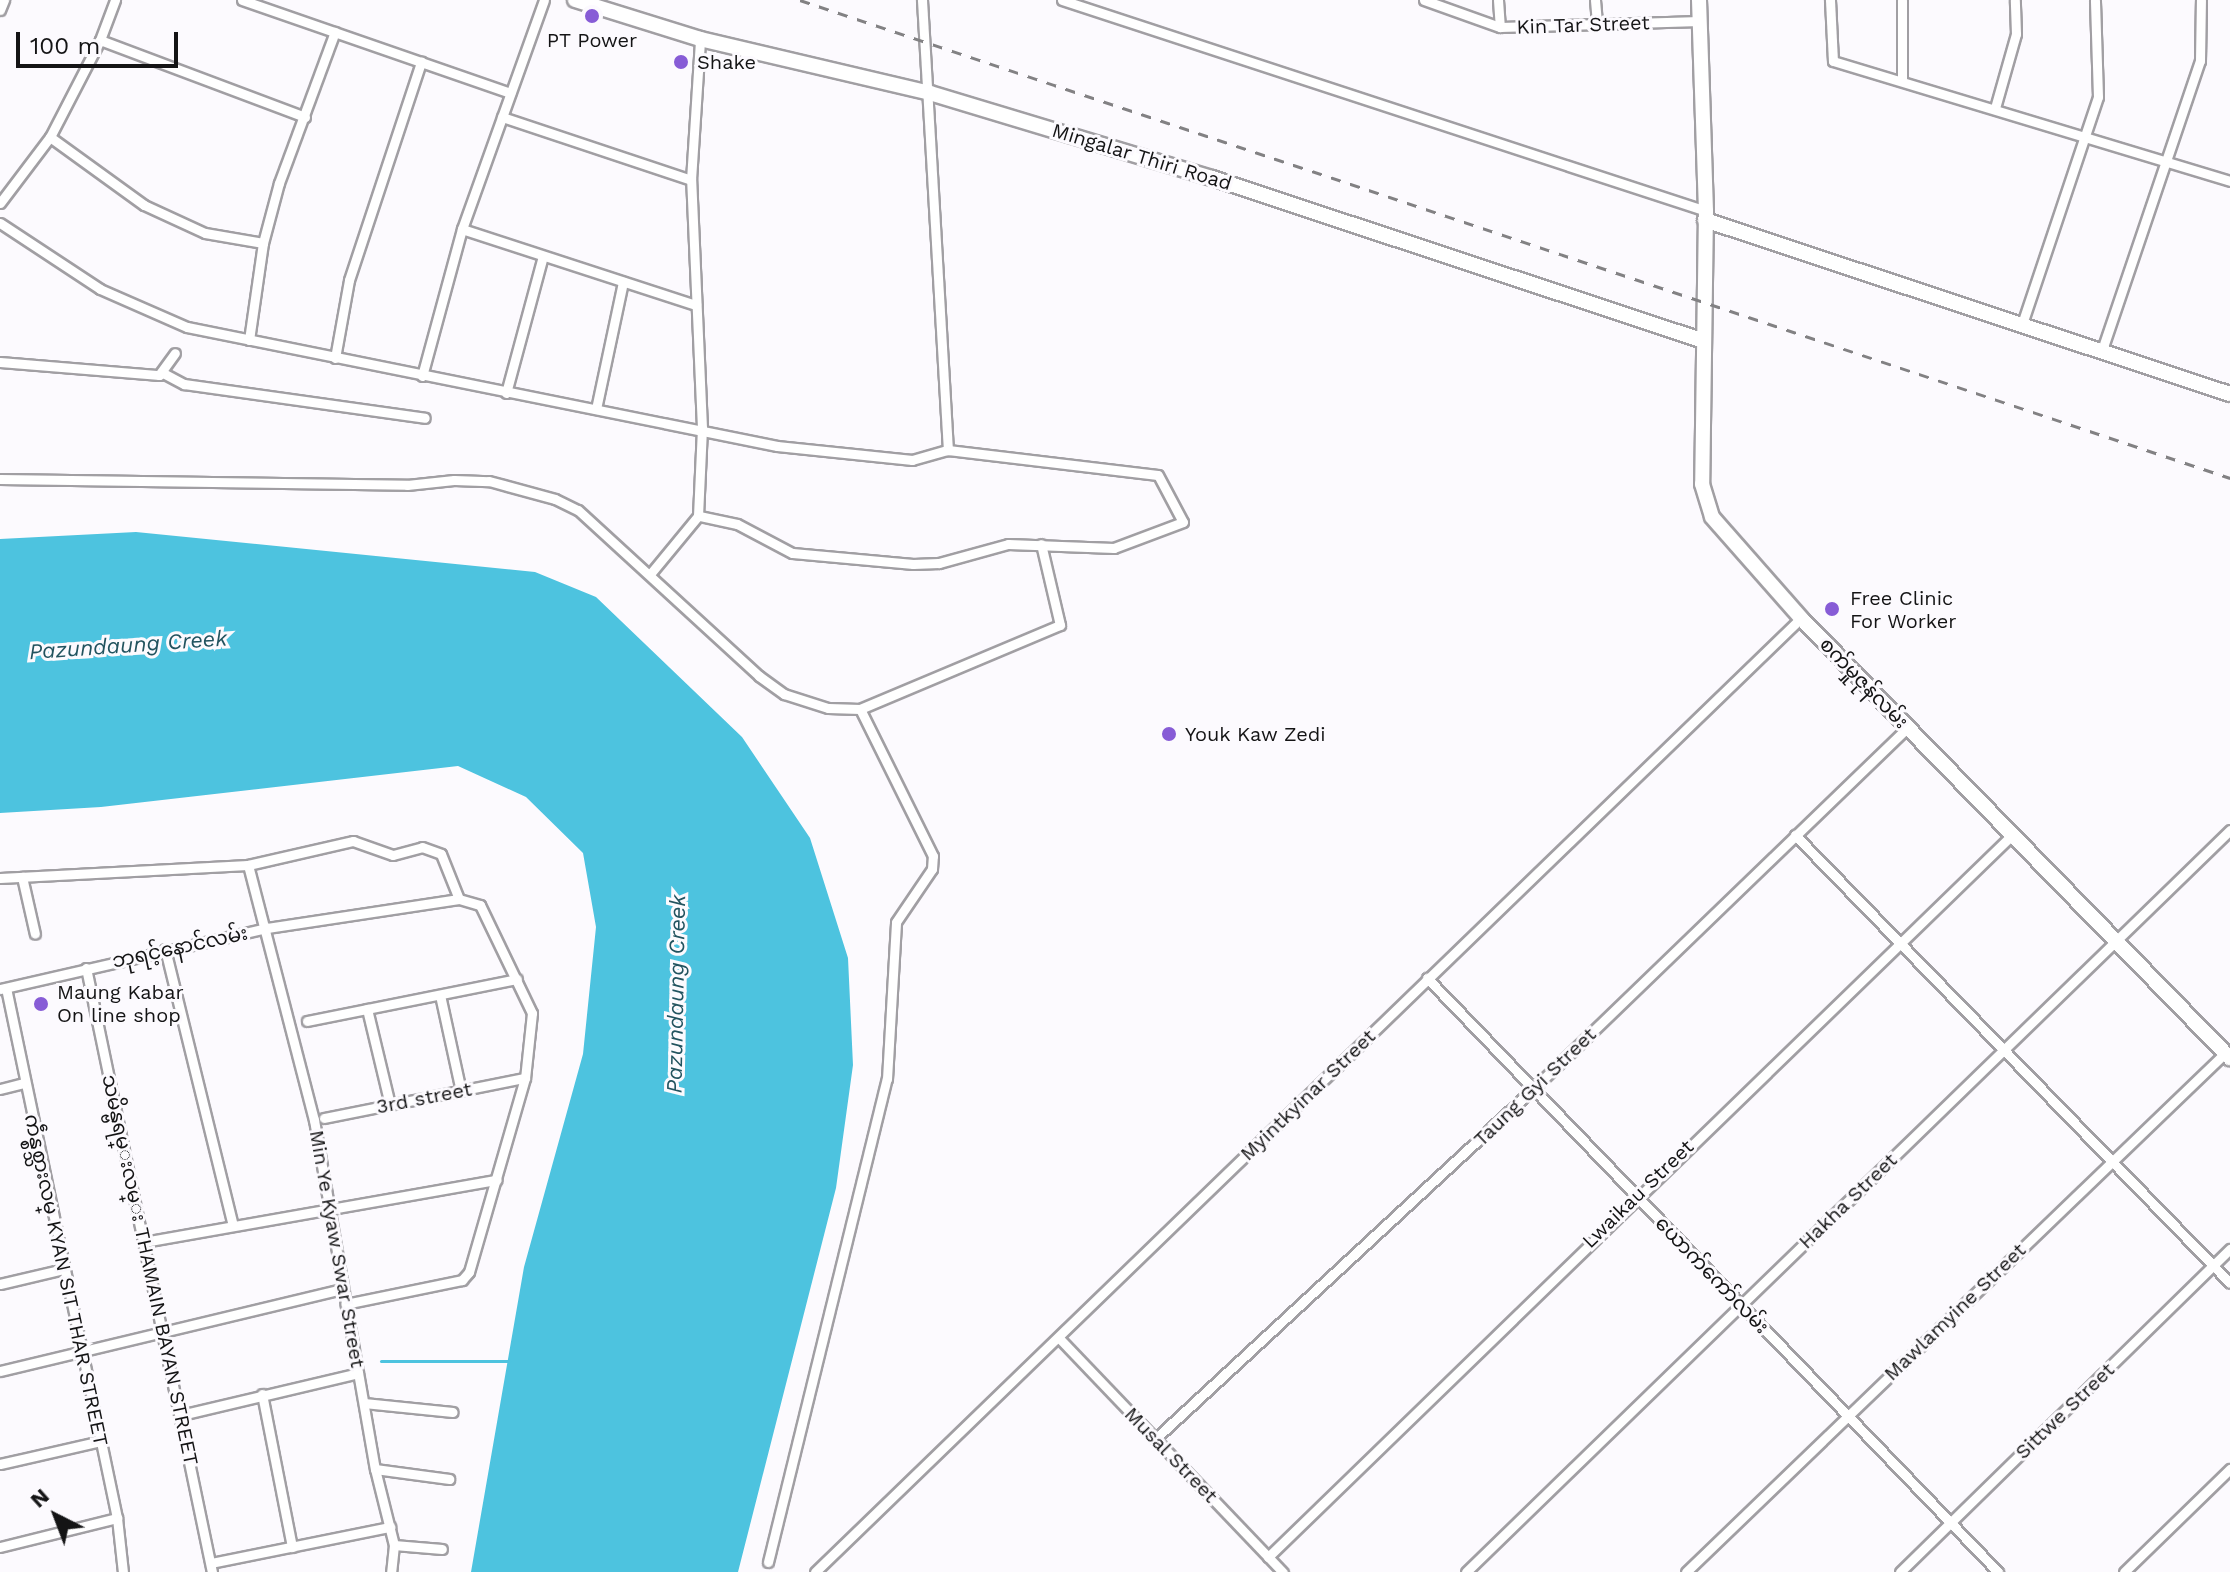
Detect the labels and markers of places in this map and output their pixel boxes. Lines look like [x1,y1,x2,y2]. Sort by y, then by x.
marker: PT Power [583,7,601,25]
place label: PT Power [547,28,637,52]
place label: Shake [697,50,756,74]
marker: Shake [672,53,690,71]
place label: Free Clinic For Worker [1850,586,1957,633]
marker: Free Clinic For Worker [1821,598,1843,620]
place label: Youk Kaw Zedi [1185,722,1326,746]
marker: Youk Kaw Zedi [1160,725,1178,743]
place label: Maung Kabar On line shop [57,980,184,1027]
marker: Maung Kabar On line shop [32,995,50,1013]

